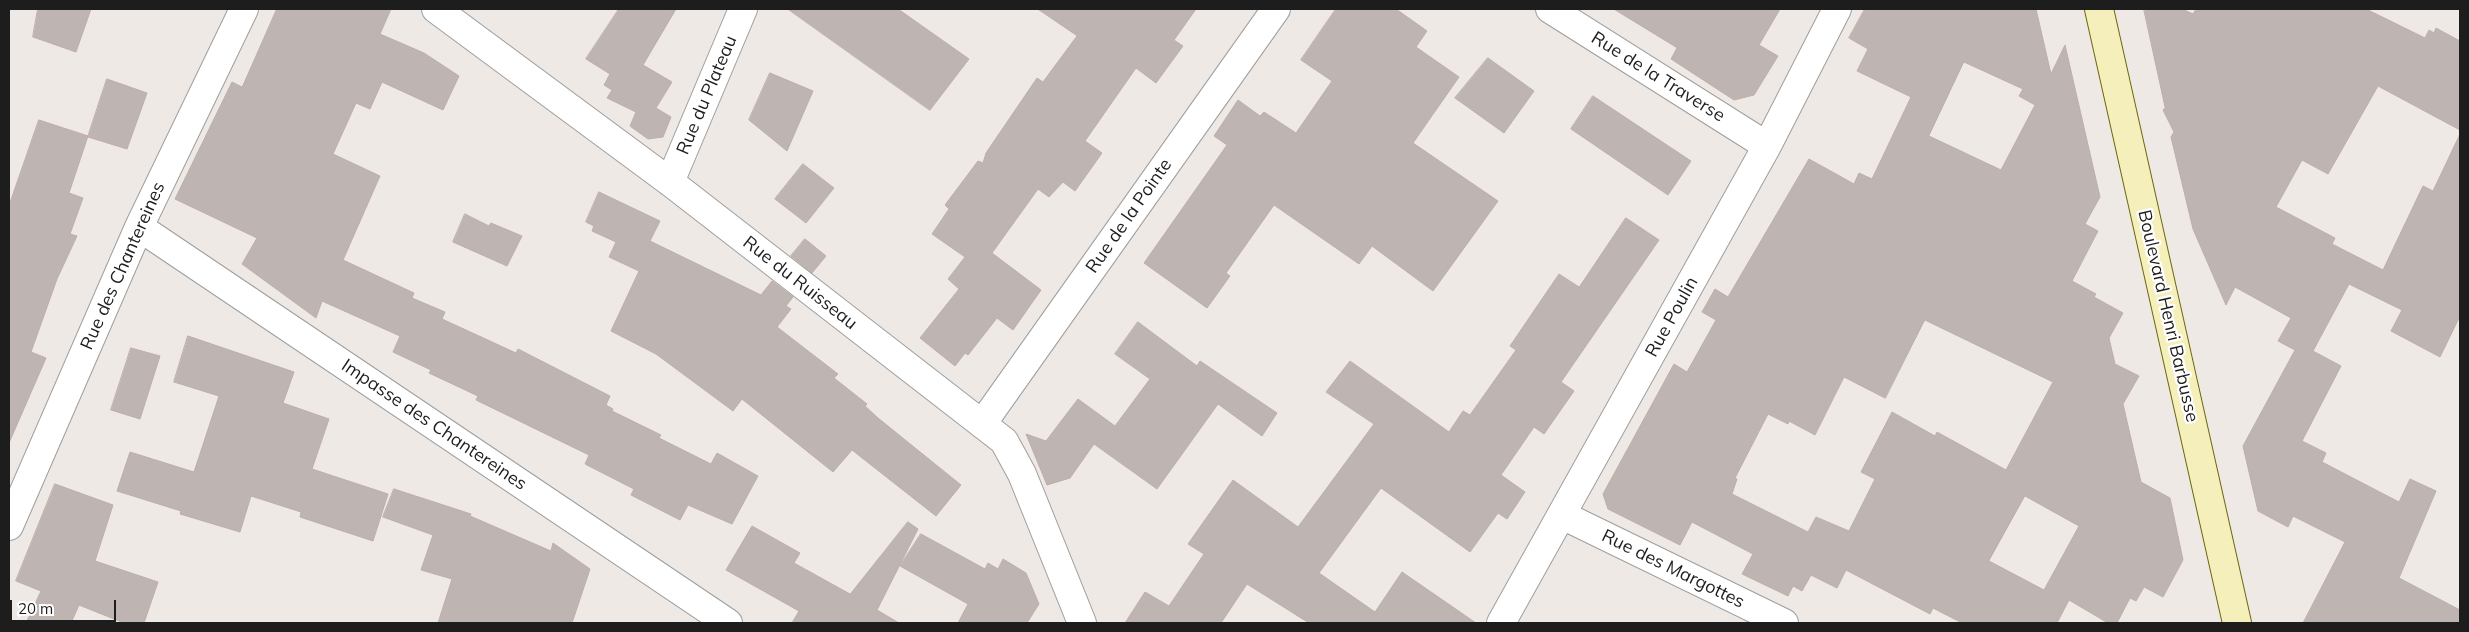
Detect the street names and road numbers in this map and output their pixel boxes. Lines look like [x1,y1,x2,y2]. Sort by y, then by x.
street label: Rue de la Traverse [1587,27,1729,127]
street label: Rue du Plateau [672,32,742,158]
street label: Rue de la Pointe [1081,155,1177,277]
street label: Rue des Chantereines [76,179,170,353]
street label: Boulevard Henri Barbusse [2133,208,2203,424]
street label: Rue du Ruisseau [739,232,861,334]
street label: Rue Poulin [1641,273,1703,361]
street label: Impasse des Chantereines [337,355,531,495]
street label: Rue des Margottes [1598,525,1748,613]

